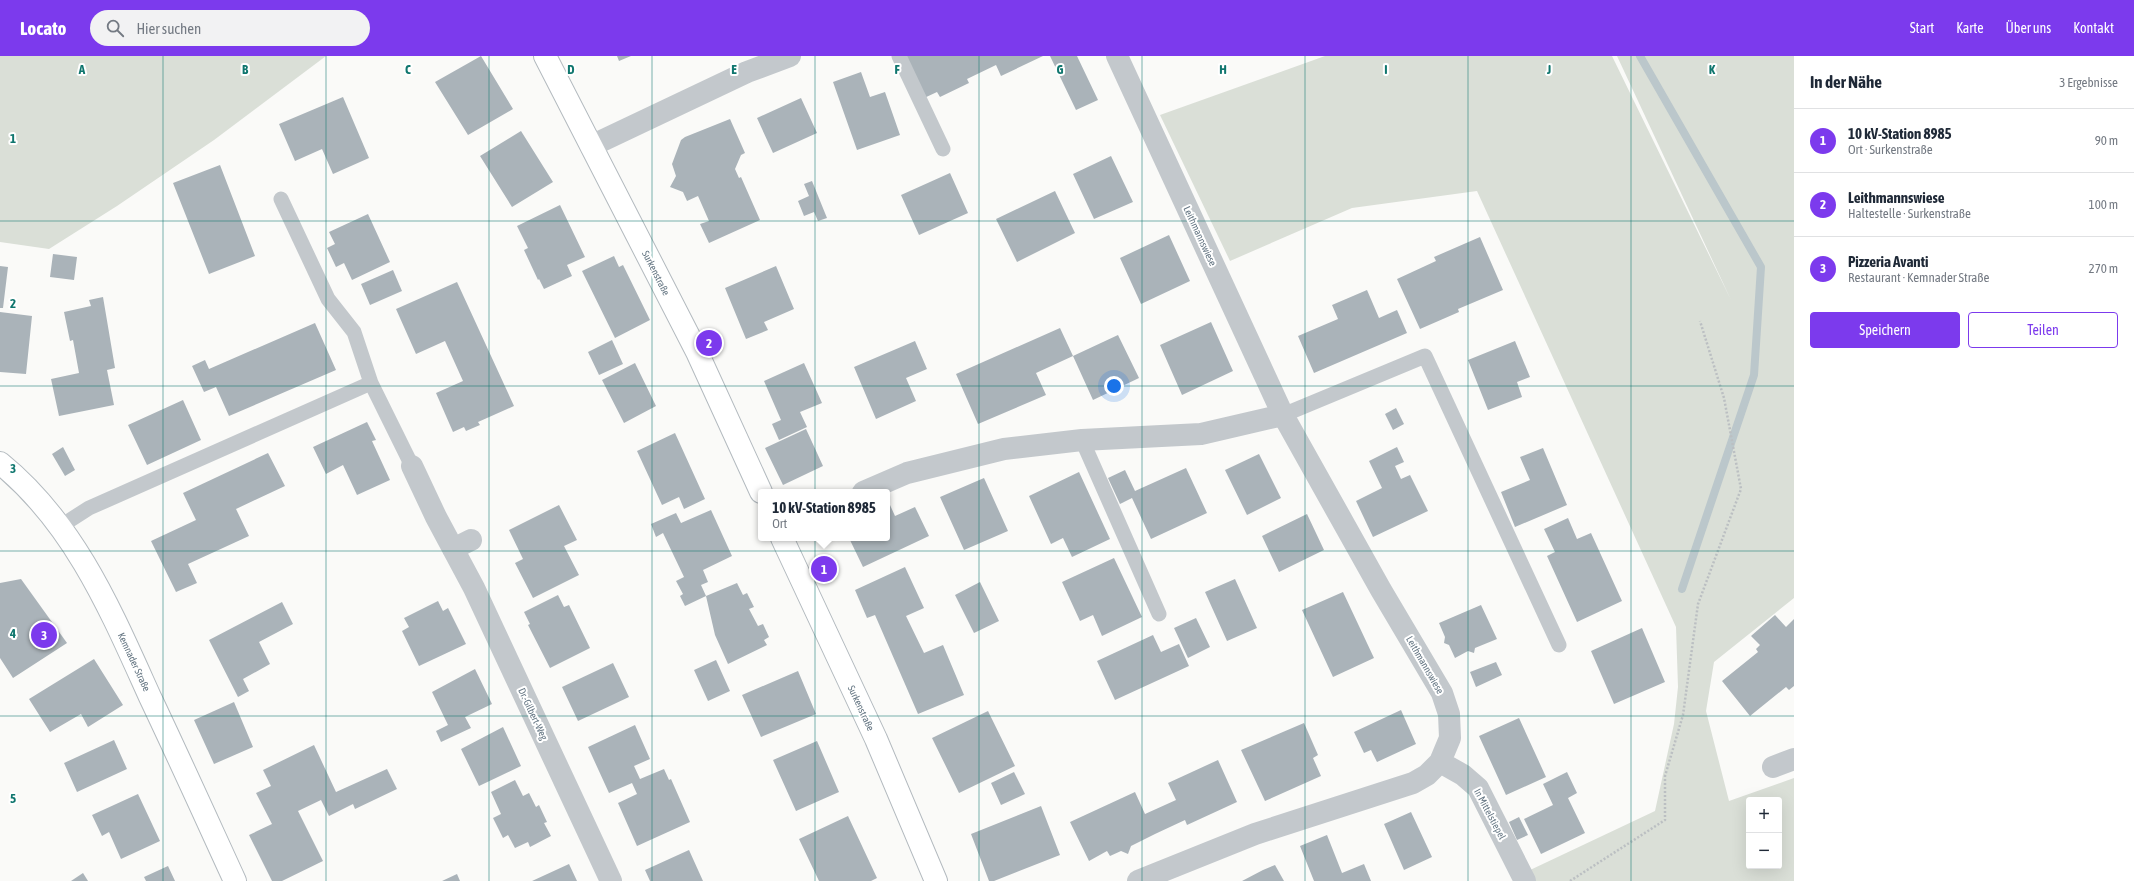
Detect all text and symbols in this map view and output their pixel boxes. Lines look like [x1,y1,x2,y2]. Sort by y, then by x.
search box [90,10,370,46]
text: Locato [20,17,66,39]
icon: search [104,17,126,39]
text: Hier suchen [136,20,201,37]
text: Start [1910,20,1934,36]
text: Karte [1956,20,1984,36]
text: Über uns [2006,20,2051,36]
text: Kontakt [2073,20,2114,36]
text: A [78,62,86,77]
text: B [242,62,249,77]
text: C [405,62,411,77]
text: D [567,62,575,77]
text: E [731,62,737,77]
text: F [894,62,900,77]
text: G [1057,62,1064,77]
text: H [1219,62,1227,77]
text: I [1384,62,1388,77]
text: J [1546,62,1551,77]
text: K [1709,62,1716,77]
text: In der Nähe [1810,72,1882,92]
text: 3 Ergebnisse [2059,75,2118,90]
text: 10 kV-Station 8985 [1848,125,1952,142]
text: 1 [10,131,16,146]
text: 1 [1820,133,1826,148]
text: 90 m [2095,133,2118,148]
text: Ort · Surkenstraße [1848,142,1933,157]
text: Leithmannswiese [1848,189,1945,206]
text: 2 [1820,197,1826,212]
text: 100 m [2089,197,2118,212]
street label: Leithmannswiese [1181,204,1219,268]
text: Haltestelle · Surkenstraße [1848,206,1971,221]
street label: Surkenstraße [640,249,672,298]
text: Pizzeria Avanti [1848,253,1928,270]
text: 3 [1820,261,1826,276]
text: 270 m [2089,261,2118,276]
text: Restaurant · Kemnader Straße [1848,270,1989,285]
text: 2 [10,296,16,311]
button: Speichern [1810,312,1960,348]
button: Teilen [1968,312,2118,348]
pin: 2 [696,328,722,358]
your location [1104,376,1124,396]
text: 3 [10,461,16,476]
popup [758,489,890,541]
text: 10 kV-Station 8985 [772,499,876,516]
text: Ort [772,516,787,531]
pin: 1 [811,554,837,584]
pin: 3 [31,620,57,650]
text: 4 [9,626,16,641]
street label: Kemnader Straße [116,631,153,693]
street label: Leithmannswiese [1404,634,1446,696]
street label: Surkenstraße [846,684,876,733]
street label: Dr.-Gilbert-Weg [516,686,550,742]
street label: In Mittelstiepel [1472,787,1508,842]
text: 5 [10,791,16,806]
map controls [1746,797,1782,869]
button: + [1746,797,1782,833]
button: − [1746,833,1782,869]

